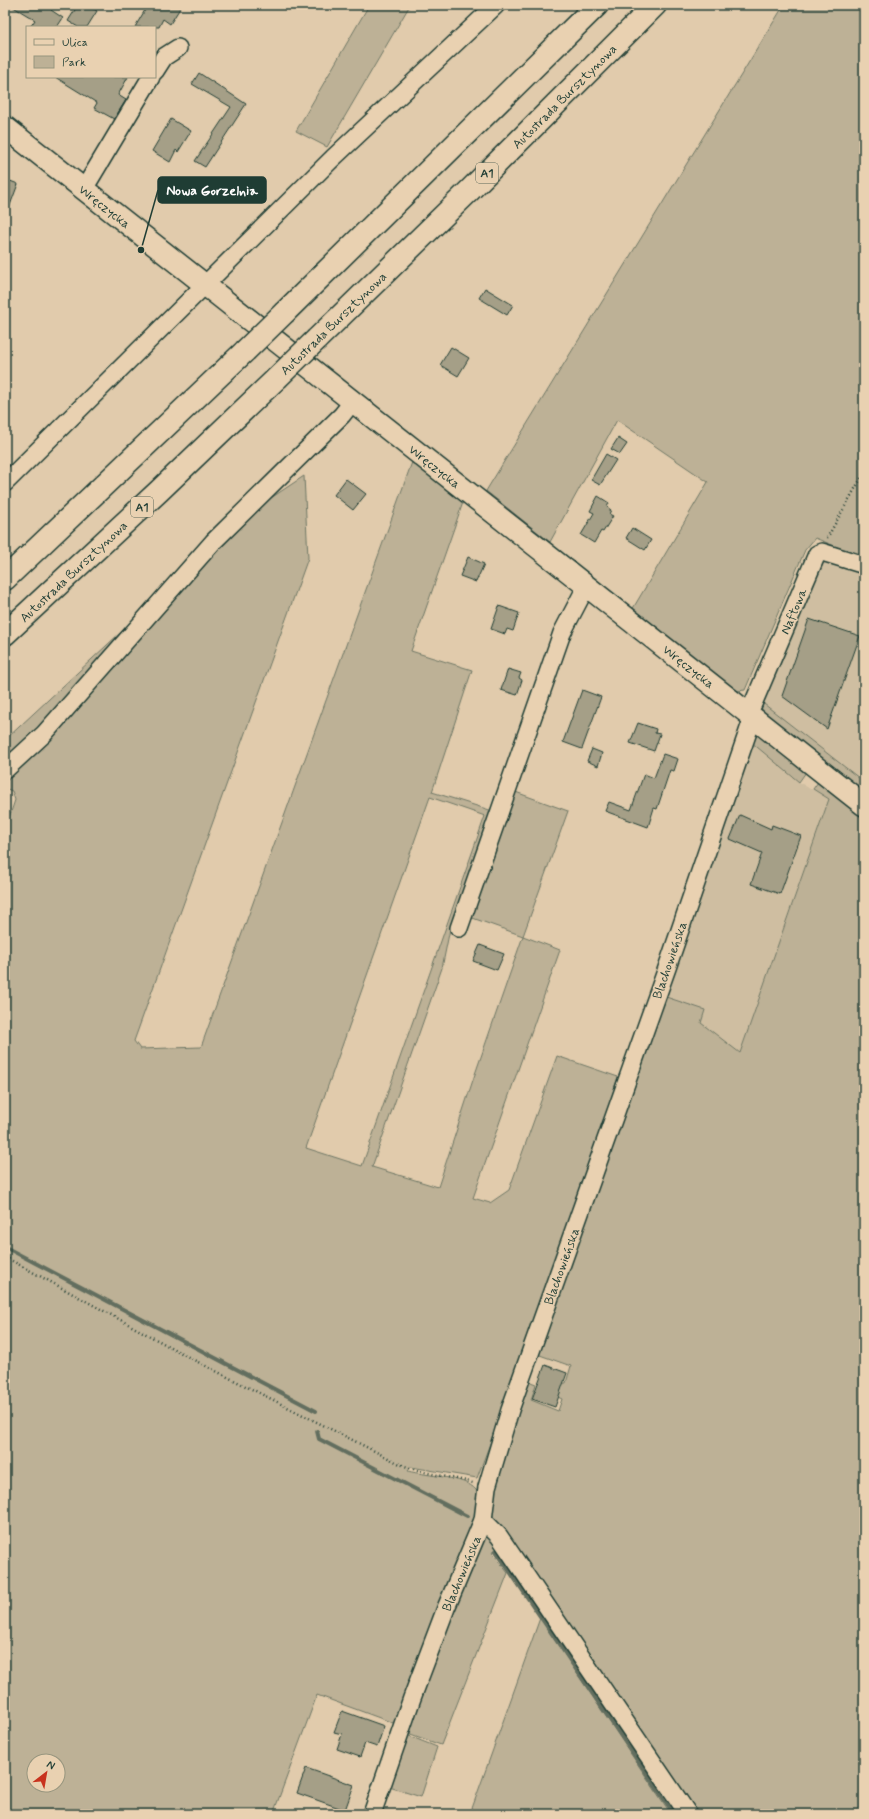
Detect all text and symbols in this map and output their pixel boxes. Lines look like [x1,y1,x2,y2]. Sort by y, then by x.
legend [26,26,156,78]
text: Ulica [62,35,88,51]
street label: Autostrada Bursztynowa [509,41,621,153]
text: Park [62,55,86,71]
road number: A1 [476,163,498,183]
callout: Nowa Gorzelnia [158,177,266,203]
street label: Wręczycka [75,182,134,233]
text: Nowa Gorzelnia [166,182,258,200]
street label: Autostrada Bursztynowa [277,269,391,379]
street label: Wręczycka [405,442,464,493]
road number: A1 [131,497,153,517]
street label: Autostrada Bursztynowa [16,518,132,627]
street label: Naftowa [777,586,812,637]
street label: Wręczycka [659,642,718,693]
street label: Blachowieńska [649,919,692,1001]
street label: Blachowieńska [541,1225,584,1307]
street label: Blachowieńska [439,1533,486,1614]
north arrow [26,1753,66,1793]
text: N [44,1757,57,1773]

